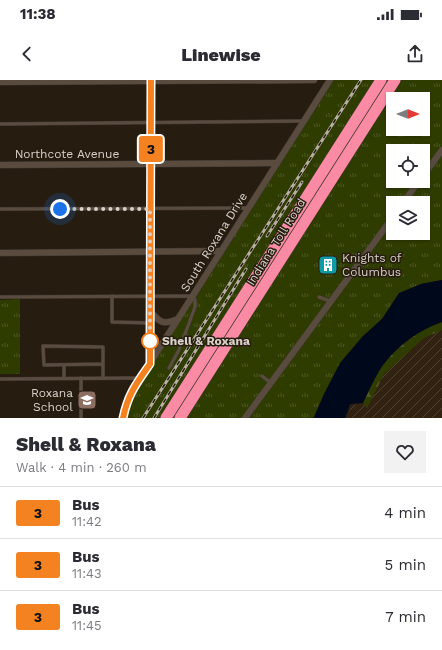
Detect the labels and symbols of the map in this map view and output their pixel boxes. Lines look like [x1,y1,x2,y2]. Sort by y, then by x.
north arrow [386,92,430,136]
line badge: 3 [138,136,164,162]
street label: Northcote Avenue [15,147,119,161]
street label: South Roxana Drive [178,190,250,294]
street label: Indiana Toll Road [244,196,308,288]
your location [50,199,70,219]
place label: Knights of Columbus [342,251,402,279]
building icon: Knights of Columbus [317,254,339,276]
marker: Shell & Roxana [141,332,159,350]
place label: Shell & Roxana [162,334,250,348]
place label: Roxana School [31,386,73,414]
school or university icon: Roxana School [76,389,98,411]

